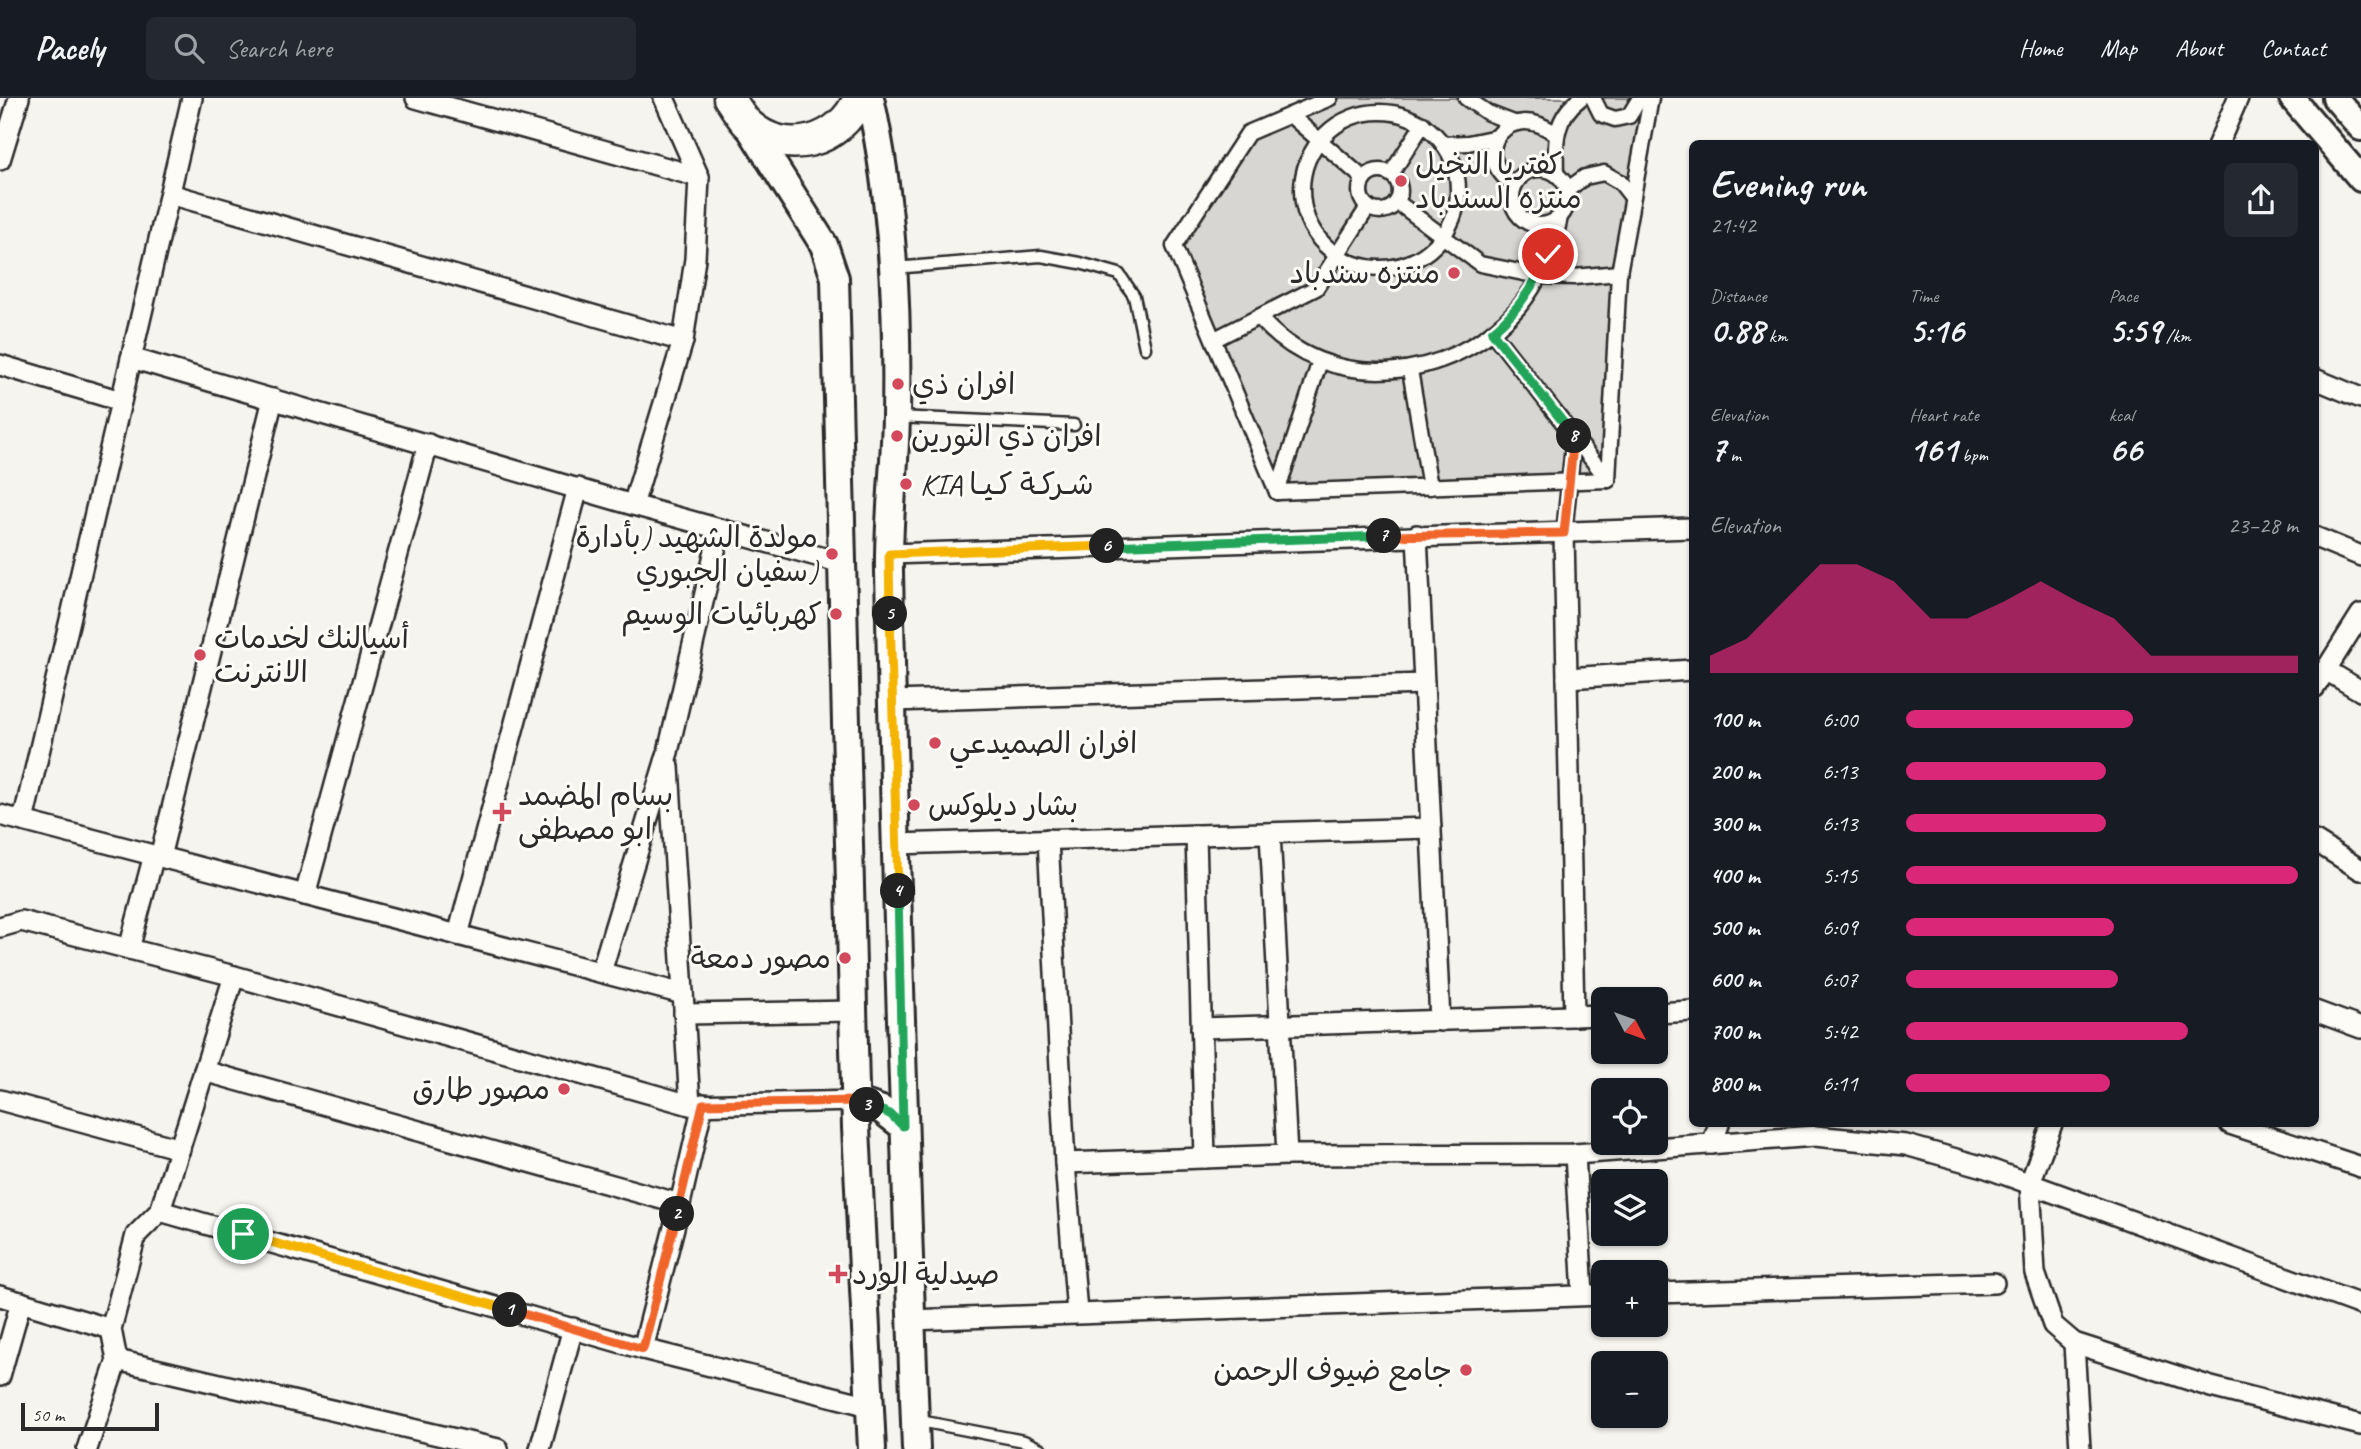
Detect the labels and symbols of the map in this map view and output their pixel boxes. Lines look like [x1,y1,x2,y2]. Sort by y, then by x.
place label: كفتريا النخيل منتزه السندباد [1415,145,1582,217]
marker: كفتريا النخيل منتزه السندباد [1393,173,1409,189]
pin [1518,224,1578,284]
place label: منتزه سندباد [1290,254,1440,292]
marker: منتزه سندباد [1446,265,1462,281]
place label: افران ذي [912,365,1015,405]
marker: افران ذي [890,376,906,392]
place label: افران ذي النورين [911,417,1102,457]
pin: 8 [1556,418,1592,454]
marker: افران ذي النورين [889,428,905,444]
place label: KIA شـركـة كـيـا [920,465,1094,503]
marker: KIA شـركـة كـيـا [898,476,914,492]
place label: مولدة الشهيد (بأدارة سفيان الجبوري) [575,518,820,592]
pin: 7 [1366,518,1402,554]
pin: 6 [1090,528,1124,564]
marker: مولدة الشهيد (بأدارة سفيان الجبوري) [824,546,840,562]
place label: كهربائيات الوسيم [621,595,822,637]
pin: 5 [872,596,908,632]
marker: كهربائيات الوسيم [828,606,844,622]
place label: أسيالنك لخدمات الانترنت [214,619,409,691]
marker: أسيالنك لخدمات الانترنت [192,647,208,663]
place label: افران الصميدعي [949,724,1137,769]
marker: افران الصميدعي [927,735,943,751]
place label: بسام المضمد ابو مصطفى [518,776,673,848]
place label: بشار ديلوكس [928,786,1078,824]
marker: بشار ديلوكس [906,797,922,813]
marker: بسام المضمد ابو مصطفى [492,802,512,822]
pin: 4 [880,874,916,908]
place label: مصور دمعة [691,939,831,977]
marker: مصور دمعة [837,950,853,966]
north arrow [1591,987,1668,1064]
place label: مصور طارق [412,1070,550,1108]
marker: مصور طارق [556,1081,572,1097]
pin: 3 [850,1088,884,1122]
pin: 2 [660,1196,694,1232]
pin [213,1204,273,1264]
place label: صيدلية الورد [852,1255,1000,1293]
marker: صيدلية الورد [830,1266,846,1282]
pin: 1 [492,1292,528,1328]
place label: جامع ضيوف الرحمن [1213,1351,1452,1392]
marker: جامع ضيوف الرحمن [1458,1362,1474,1378]
scale bar [21,1400,159,1432]

